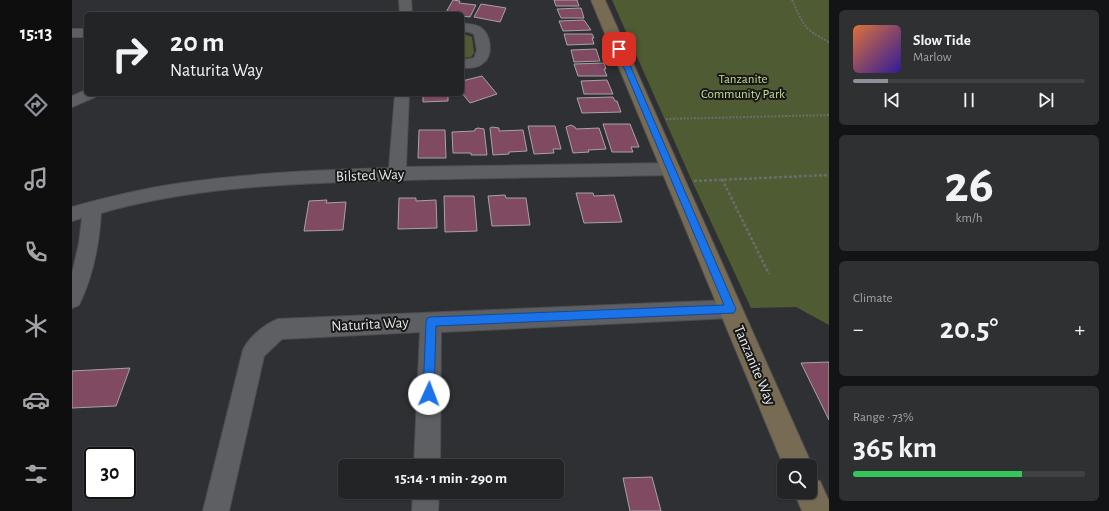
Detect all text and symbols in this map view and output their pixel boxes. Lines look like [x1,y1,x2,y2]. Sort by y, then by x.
text: 15:13 [20,25,52,43]
icon: right [104,28,156,80]
text: 20 m [170,29,225,57]
pin [602,32,636,66]
text: Slow Tide [913,33,971,48]
icon: arrive [608,38,630,60]
text: Marlow [913,51,951,64]
text: Naturita Way [170,62,263,80]
park label: Tanzanite Community Park [701,73,785,101]
icon: previous [881,89,903,111]
icon: pause [958,89,980,111]
icon: next [1035,89,1057,111]
icon: directions [22,91,50,119]
text: 26 [944,159,994,211]
icon: music [22,165,50,193]
street label: Bilsted Way [336,167,405,184]
text: km/h [956,212,982,225]
icon: phone [22,238,50,266]
text: Climate [853,292,892,305]
icon: climate [22,312,50,340]
text: 20.5° [940,314,998,344]
street label: Naturita Way [331,315,410,334]
text: − [853,318,864,340]
text: + [1074,318,1085,340]
street label: Tanzanite Way [731,323,778,408]
position arrow [408,373,450,415]
icon: car [22,386,50,414]
text: Range · 73% [853,411,914,424]
text: 365 km [853,433,937,463]
speed limit sign: 30 [84,447,136,499]
map controls [777,459,817,499]
button: search [777,459,817,499]
icon: filters [22,460,50,488]
text: 15:14 · 1 min · 290 m [395,471,507,486]

